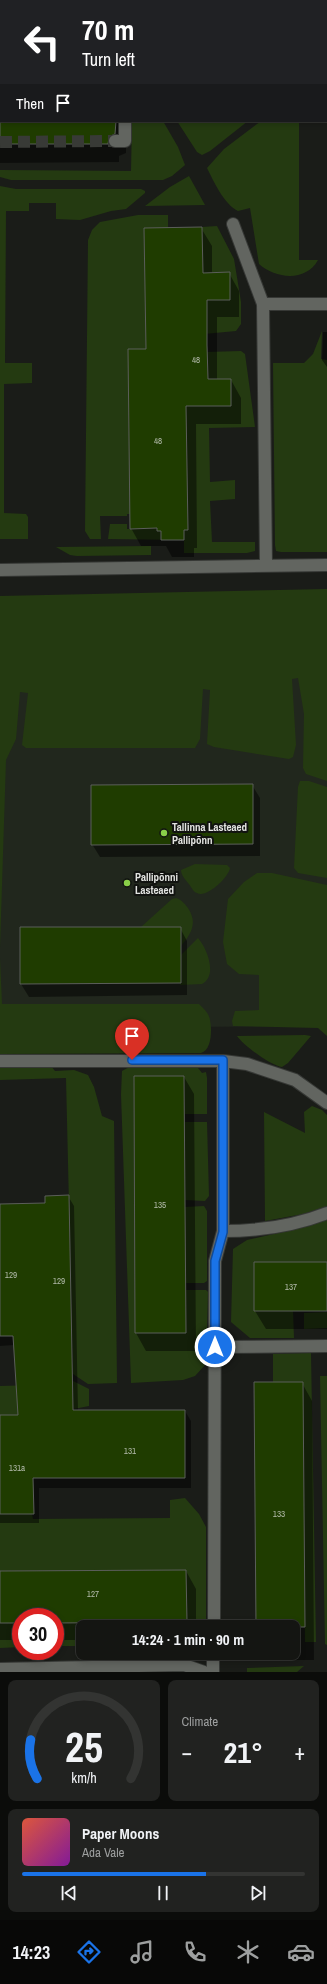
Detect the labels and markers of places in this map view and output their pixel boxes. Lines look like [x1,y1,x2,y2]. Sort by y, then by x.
place label: Tallinna Lasteaed Pallipõnn [172,820,247,847]
marker: Tallinna Lasteaed Pallipõnn [159,828,169,838]
place label: Pallipõnni Lasteaed [135,870,178,897]
marker: Pallipõnni Lasteaed [122,878,132,888]
pin [115,1019,149,1060]

